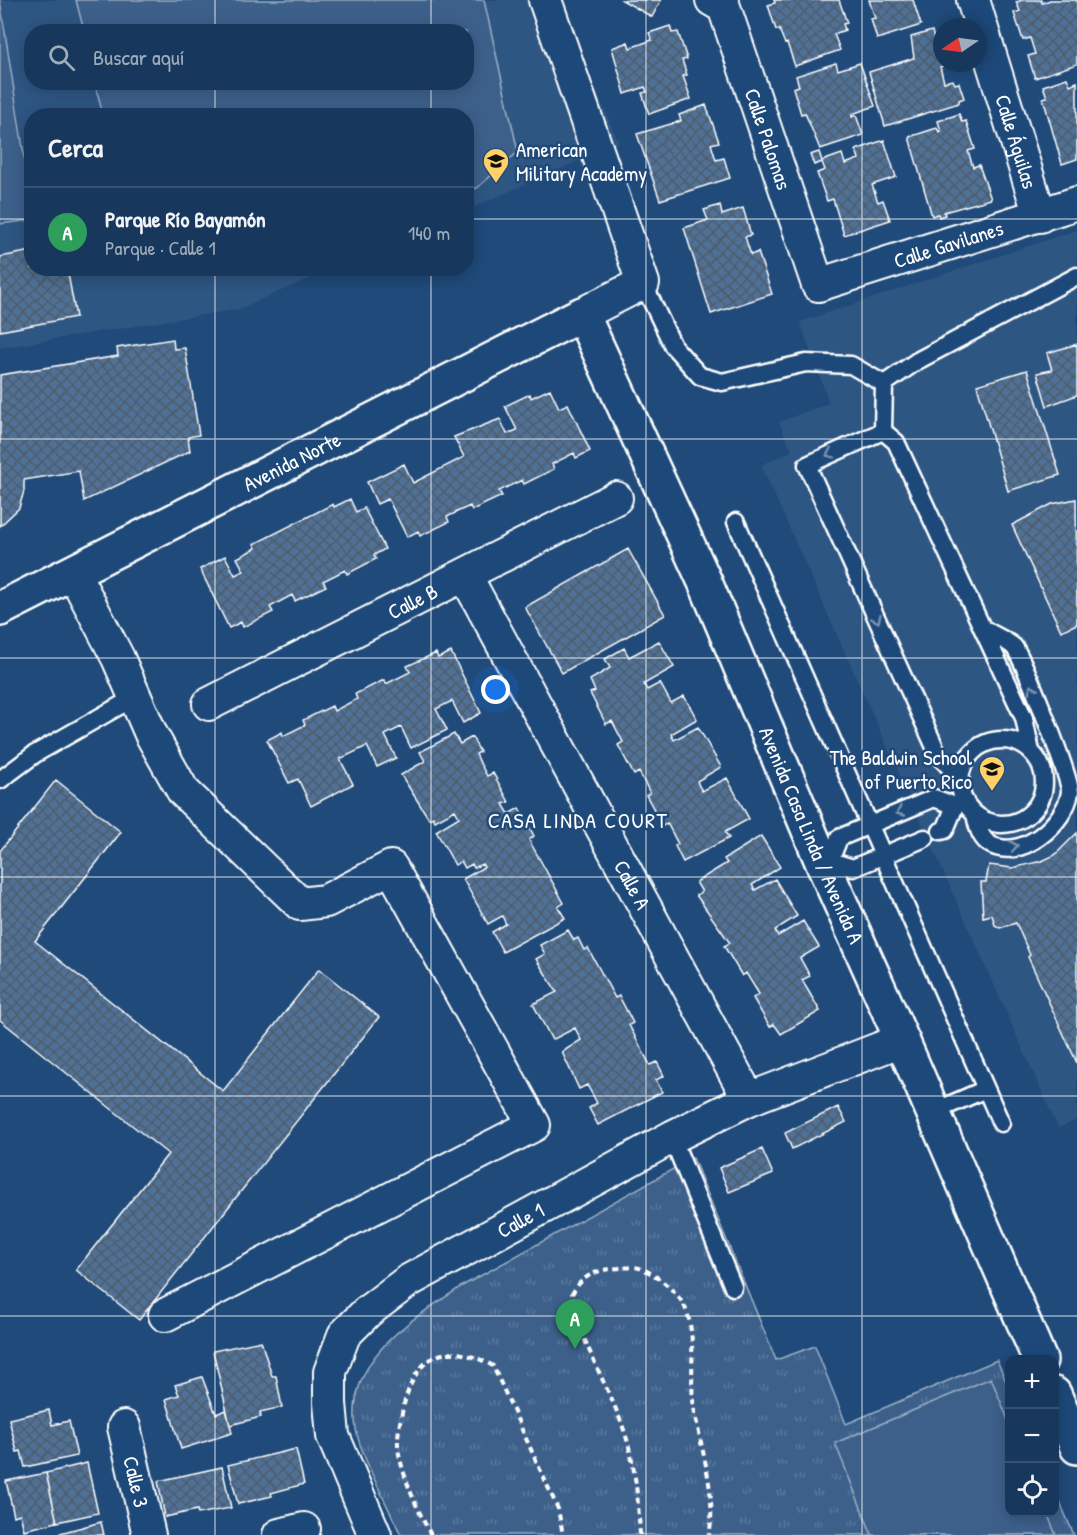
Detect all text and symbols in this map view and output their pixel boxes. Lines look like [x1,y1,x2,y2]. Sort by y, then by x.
north arrow [933,18,987,72]
search box [24,24,474,90]
icon: search [45,41,78,74]
text: Buscar aquí [93,42,185,72]
street label: Calle Palomas [738,84,799,193]
street label: Calle Águilas [989,91,1045,192]
text: Cerca [48,130,103,165]
place label: American Military Academy [516,135,647,188]
school or university icon: American Military Academy [481,146,511,184]
text: Parque Río Bayamón [105,204,266,234]
street label: Calle Gavilanes [890,213,1007,275]
text: A [63,219,72,246]
text: 140 m [408,219,450,246]
text: Parque · Calle 1 [105,234,216,261]
street label: Avenida Norte [238,424,345,498]
one-way arrow [825,447,836,459]
street label: Calle B [382,576,442,626]
one-way arrow [870,613,882,624]
your location [481,675,510,704]
one-way arrow [1027,684,1039,695]
street label: Avenida Casa Linda / Avenida A [753,722,871,948]
place label: The Baldwin School of Puerto Rico [830,743,972,796]
school or university icon: The Baldwin School of Puerto Rico [977,754,1007,792]
district label: CASA LINDA COURT [488,805,668,835]
one-way arrow [896,805,907,817]
one-way arrow [1008,840,1018,853]
street label: Calle A [608,855,658,914]
street label: Calle 1 [491,1195,549,1244]
pin: A [556,1300,594,1349]
map controls [1005,1355,1059,1517]
button: + [1005,1355,1059,1409]
button: − [1005,1409,1059,1463]
street label: Calle 3 [117,1453,157,1510]
button: locate [1005,1463,1059,1517]

